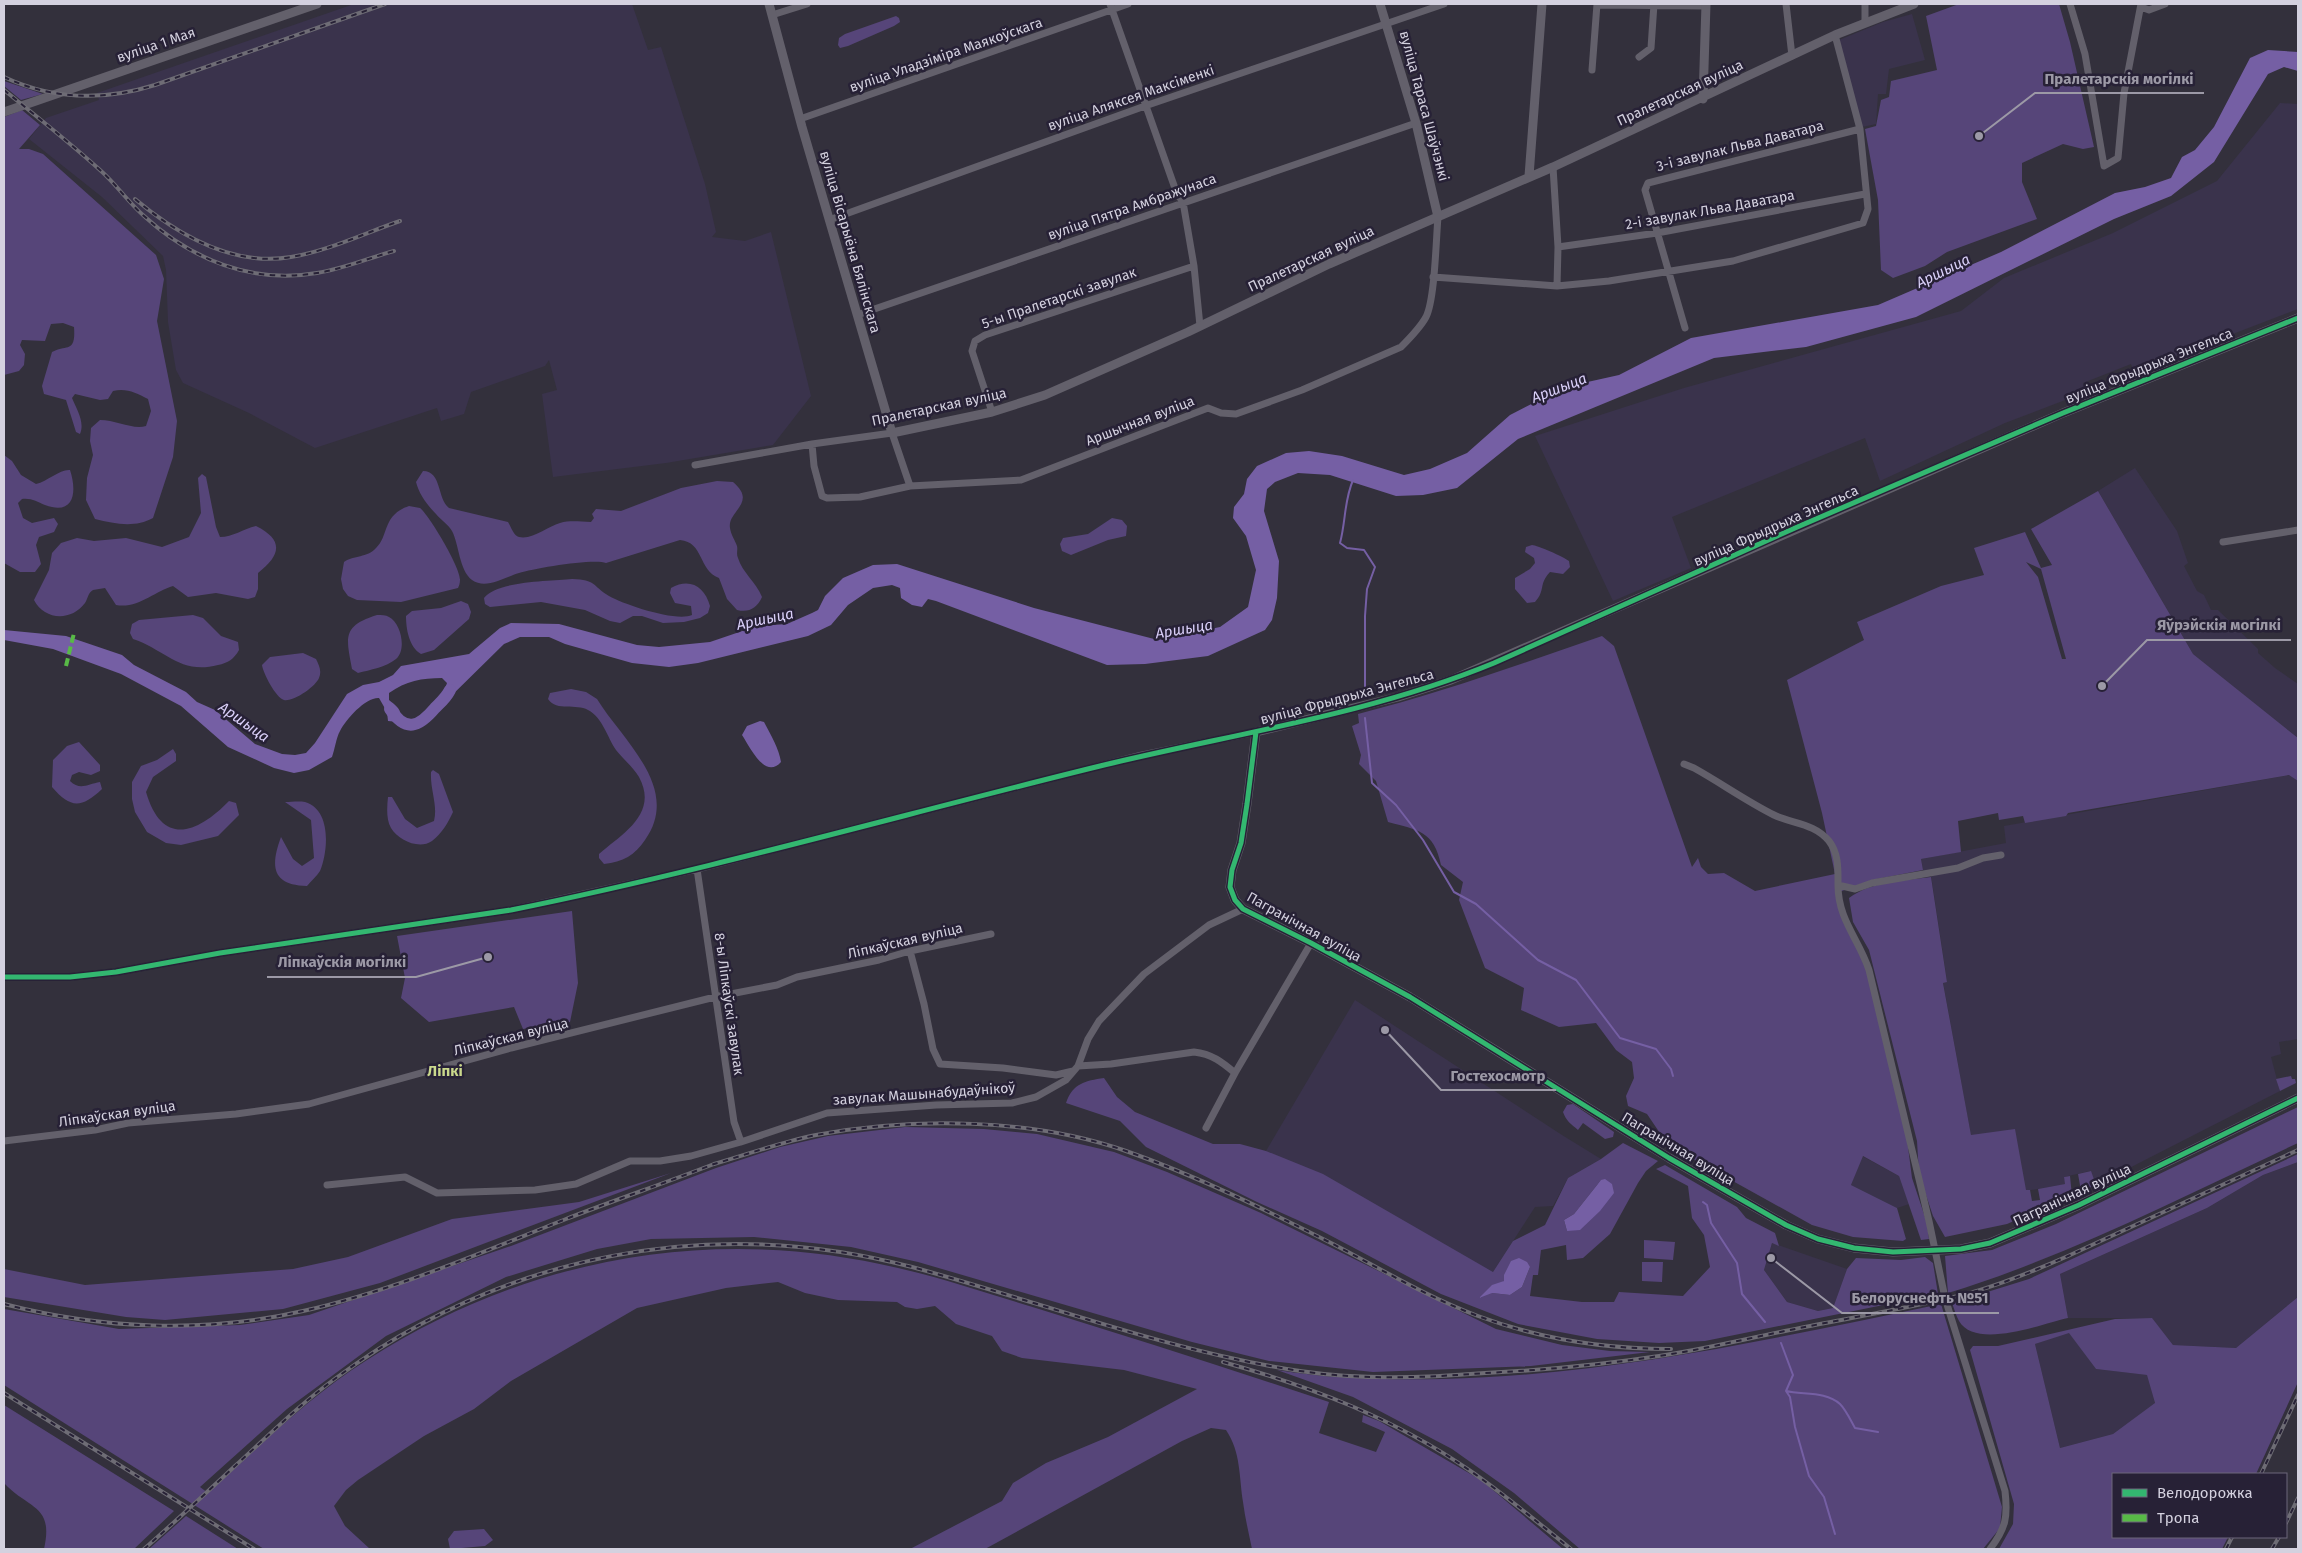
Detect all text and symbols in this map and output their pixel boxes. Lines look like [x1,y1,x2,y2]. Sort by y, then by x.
street label: вуліца Уладзіміра Маякоўскага [847,14,1045,96]
street label: вуліца 1 Мая [114,24,198,66]
street label: вуліца Тараса Шаўчэнкі [1396,29,1452,183]
street label: Пралетарская вуліца [1614,56,1746,130]
street label: вуліца Аляксея Максіменкі [1045,61,1217,135]
callout: Пралетарскія могілкі [2035,63,2204,93]
text: Пралетарскія могілкі [2044,70,2194,88]
street label: 3-і завулак Льва Даватара [1655,117,1825,175]
street label: вуліца Вісарыёна Бялінскага [816,149,884,335]
street label: вуліца Пятра Амбражунаса [1045,170,1219,244]
street label: 2-і завулак Льва Даватара [1624,187,1796,233]
street label: Пралетарская вуліца [1245,222,1377,296]
water label: Аршыца [1912,250,1973,292]
street label: 5-ы Пралетарскі завулак [979,263,1139,332]
street label: вуліца Фрыдрыха Энгельса [2063,325,2235,407]
water label: Аршыца [1528,369,1589,407]
street label: Пралетарская вуліца [870,384,1008,430]
street label: Аршычная вуліца [1083,392,1197,450]
street label: вуліца Фрыдрыха Энгельса [1691,482,1861,570]
water label: Аршыца [734,604,795,634]
callout: Яўрэйскія могілкі [2147,610,2291,640]
water label: Аршыца [1153,616,1214,643]
text: Яўрэйскія могілкі [2157,616,2281,634]
street label: вуліца Фрыдрыха Энгельса [1258,666,1436,728]
water label: Аршыца [214,697,273,746]
street label: Пагранічная вуліца [1244,888,1364,966]
street label: Ліпкаўская вуліца [846,919,964,963]
street label: 8-ы Ліпкаўскі завулак [711,932,748,1077]
callout: Ліпкаўскія могілкі [267,947,416,977]
text: Ліпкаўскія могілкі [278,953,406,971]
street label: Ліпкаўская вуліца [452,1015,570,1059]
callout: Гостехосмотр [1441,1060,1556,1090]
district label: Ліпкі [427,1062,463,1080]
text: Гостехосмотр [1451,1067,1545,1085]
street label: завулак Машынабудаўнікоў [832,1079,1016,1109]
street label: Ліпкаўская вуліца [57,1097,177,1131]
street label: Пагранічная вуліца [1619,1109,1737,1189]
street label: Пагранічная вуліца [2010,1160,2134,1230]
callout: Белоруснефть №51 [1842,1283,1999,1313]
text: Белоруснефть №51 [1852,1289,1988,1307]
legend [2112,1473,2287,1538]
text: Велодорожка [2157,1484,2253,1502]
text: Тропа [2157,1509,2199,1527]

